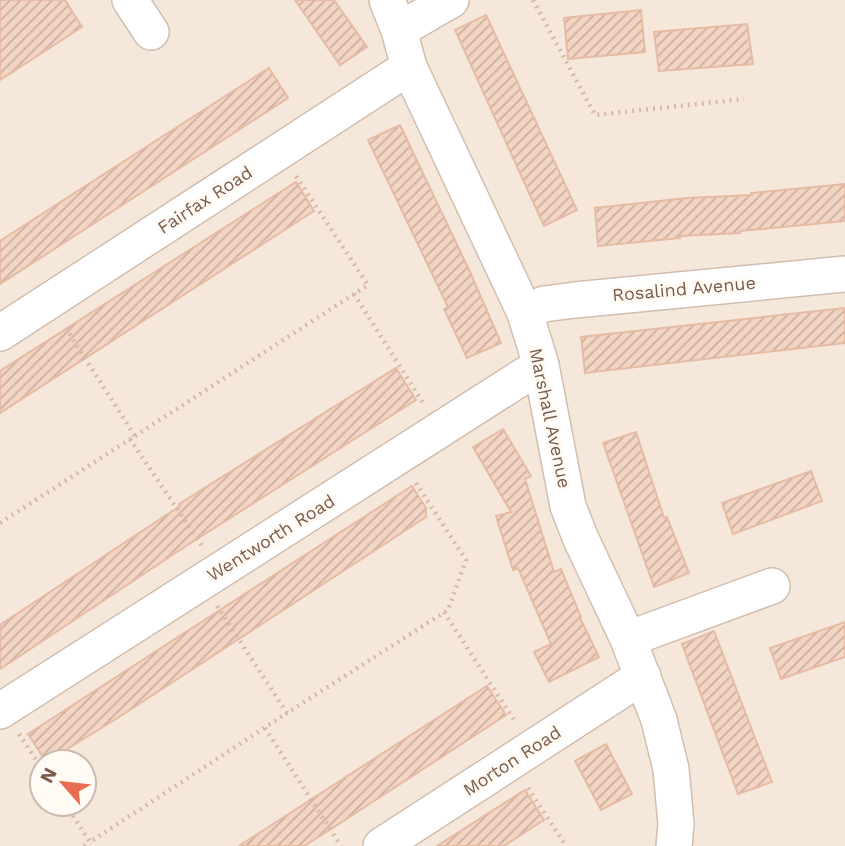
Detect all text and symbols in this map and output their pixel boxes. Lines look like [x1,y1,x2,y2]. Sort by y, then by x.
street label: Fairfax Road [154,161,256,238]
street label: Rosalind Avenue [611,272,757,305]
street label: Marshall Avenue [525,346,576,490]
street label: Wentworth Road [203,490,339,585]
street label: Morton Road [459,721,565,800]
north arrow [28,748,98,818]
text: N [35,764,62,787]

